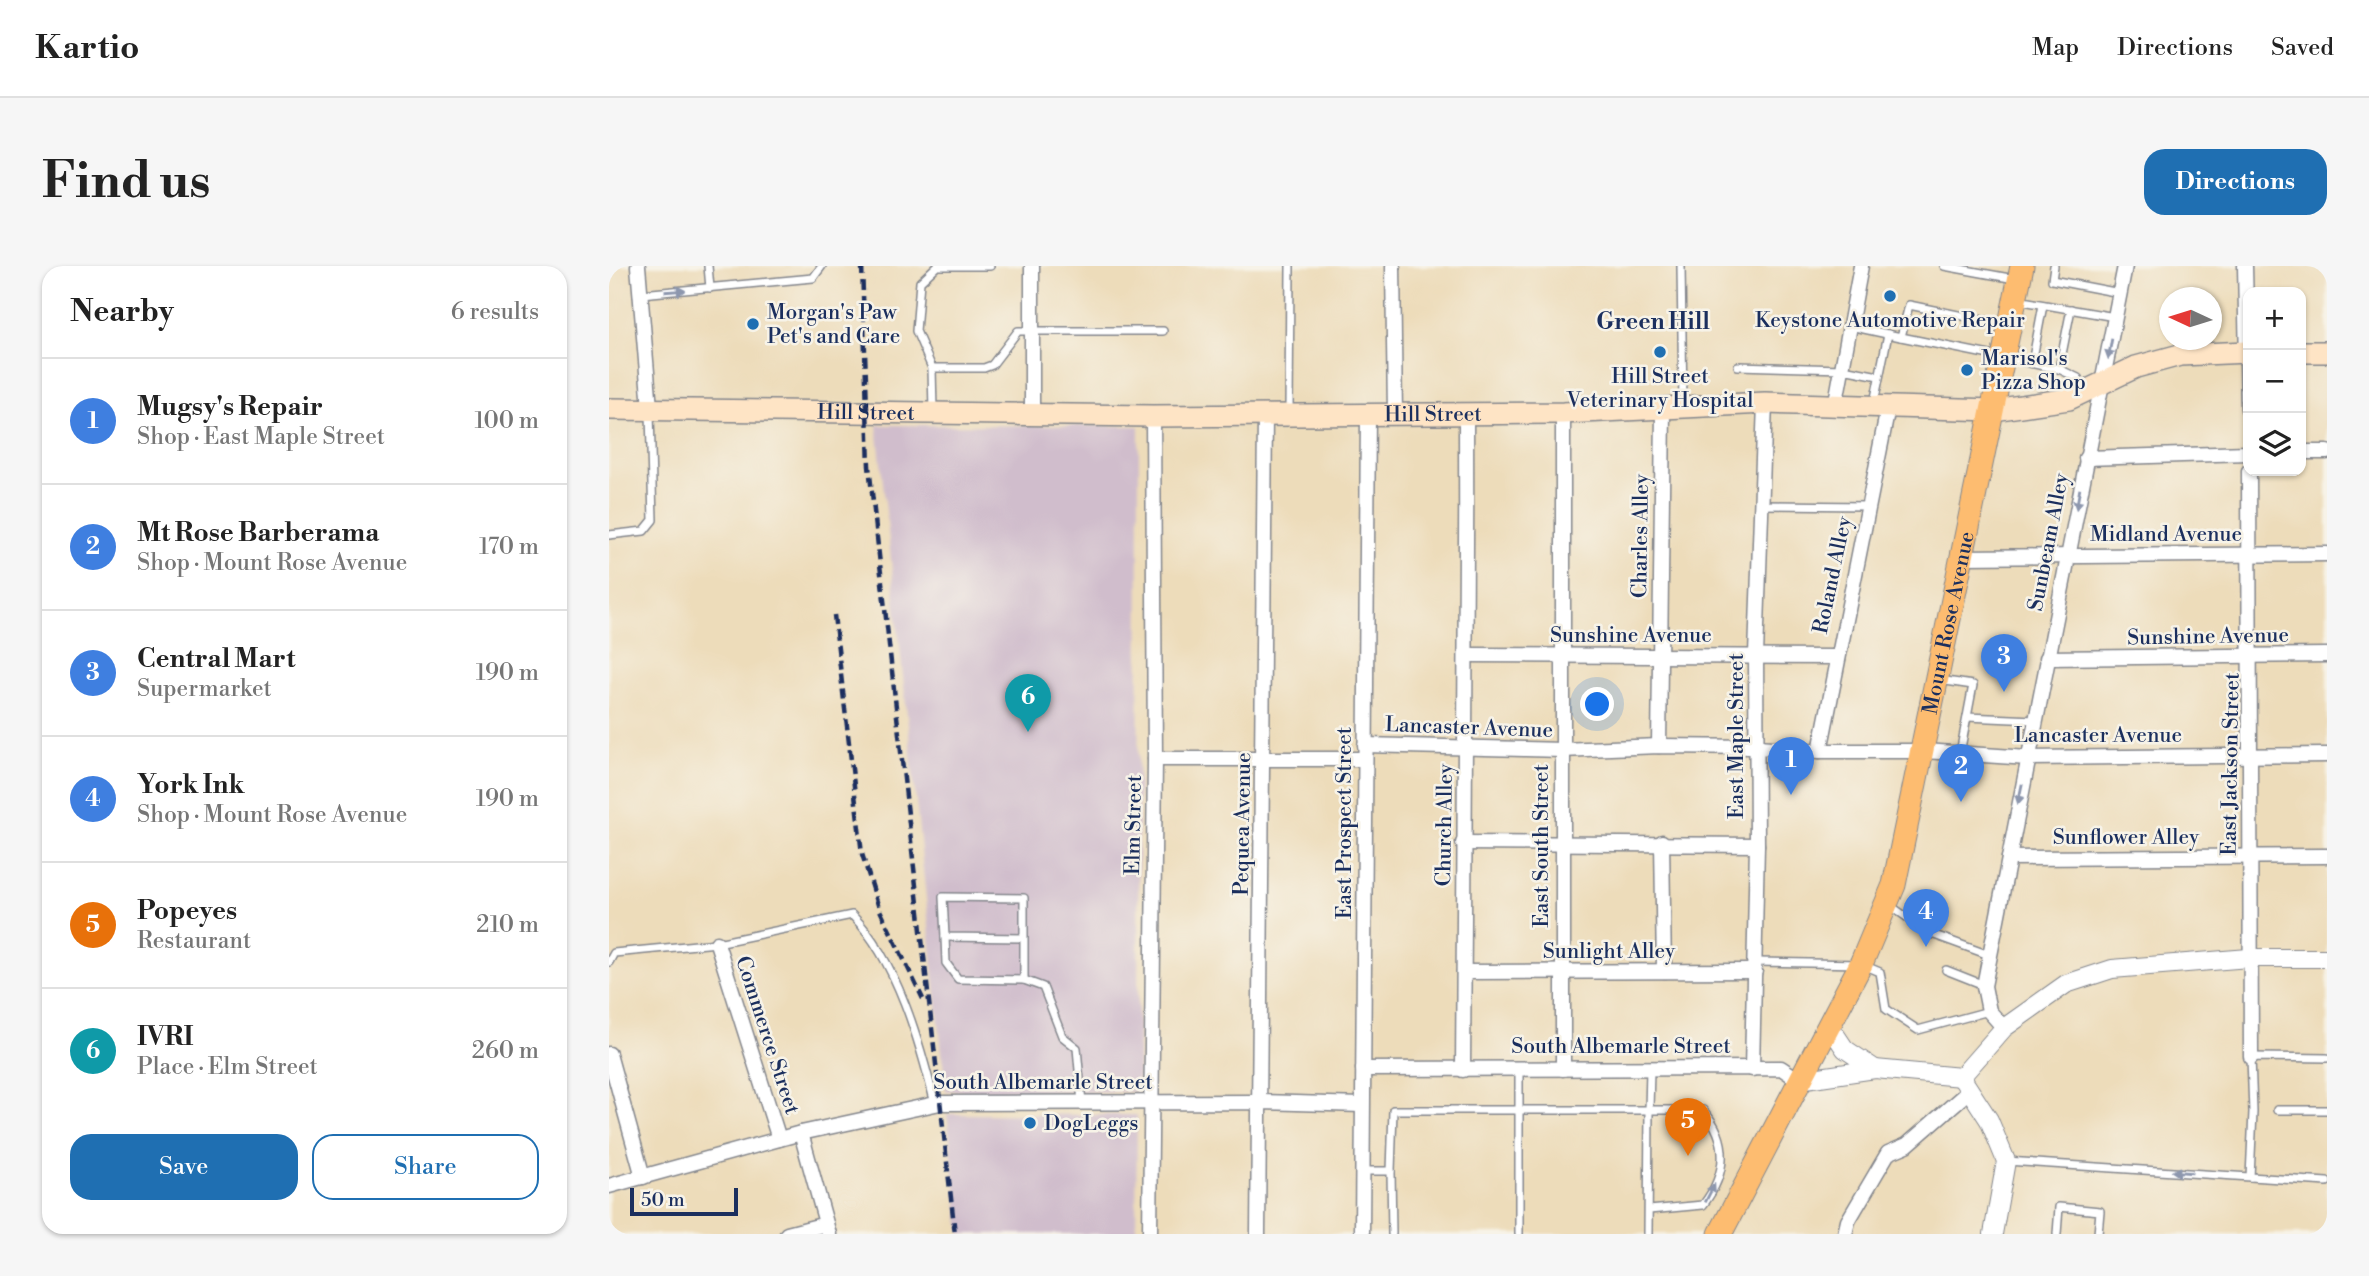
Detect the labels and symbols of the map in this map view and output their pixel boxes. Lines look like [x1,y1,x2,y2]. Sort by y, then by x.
one-way arrow [665,285,687,296]
north arrow [2159,287,2222,350]
marker: Keystone Automotive Repair [1882,288,1898,304]
place label: Morgan's Paw Pet's and Care [767,300,900,350]
district label: Green Hill [1596,308,1710,336]
place label: Keystone Automotive Repair [1755,308,2025,334]
marker: Morgan's Paw Pet's and Care [745,316,761,332]
one-way arrow [2104,338,2115,360]
marker: Hill Street Veterinary Hospital [1652,344,1668,360]
place label: Marisol's Pizza Shop [1981,346,2086,396]
marker: Marisol's Pizza Shop [1959,362,1975,378]
place label: Hill Street Veterinary Hospital [1566,364,1753,414]
street label: Hill Street [817,400,915,427]
street label: Hill Street [1384,402,1482,428]
street label: Sunbeam Alley [2023,470,2075,613]
street label: Charles Alley [1627,473,1655,598]
one-way arrow [2073,488,2084,510]
street label: Roland Alley [1808,513,1858,636]
street label: Midland Avenue [2090,522,2242,548]
street label: Mount Rose Avenue [1918,529,1981,717]
street label: Sunshine Avenue [1550,623,1712,649]
street label: Sunshine Avenue [2127,623,2289,651]
pin: 3 [1981,634,2027,692]
street label: East Maple Street [1724,653,1750,819]
street label: East Jackson Street [2216,672,2246,856]
pin: 6 [1005,674,1051,732]
your location [1580,687,1614,721]
street label: Lancaster Avenue [1384,712,1553,744]
street label: Lancaster Avenue [2014,723,2182,749]
street label: East Prospect Street [1332,726,1358,919]
pin: 1 [1768,737,1814,795]
pin: 2 [1938,744,1984,802]
street label: Pequea Avenue [1229,752,1257,896]
street label: Church Alley [1431,763,1459,887]
street label: East South Street [1529,764,1555,928]
street label: Elm Street [1120,774,1148,875]
one-way arrow [2015,783,2026,805]
street label: Sunflower Alley [2053,825,2200,851]
pin: 4 [1903,889,1949,947]
street label: Sunlight Alley [1543,939,1676,965]
street label: Commerce Street [729,953,805,1118]
street label: South Albemarle Street [1511,1034,1731,1060]
street label: South Albemarle Street [933,1070,1153,1096]
pin: 5 [1665,1098,1711,1156]
place label: DogLeggs [1044,1111,1138,1137]
marker: DogLeggs [1022,1115,1038,1131]
one-way arrow [2170,1167,2192,1178]
one-way arrow [1704,1183,1715,1203]
scale bar [630,1185,739,1217]

